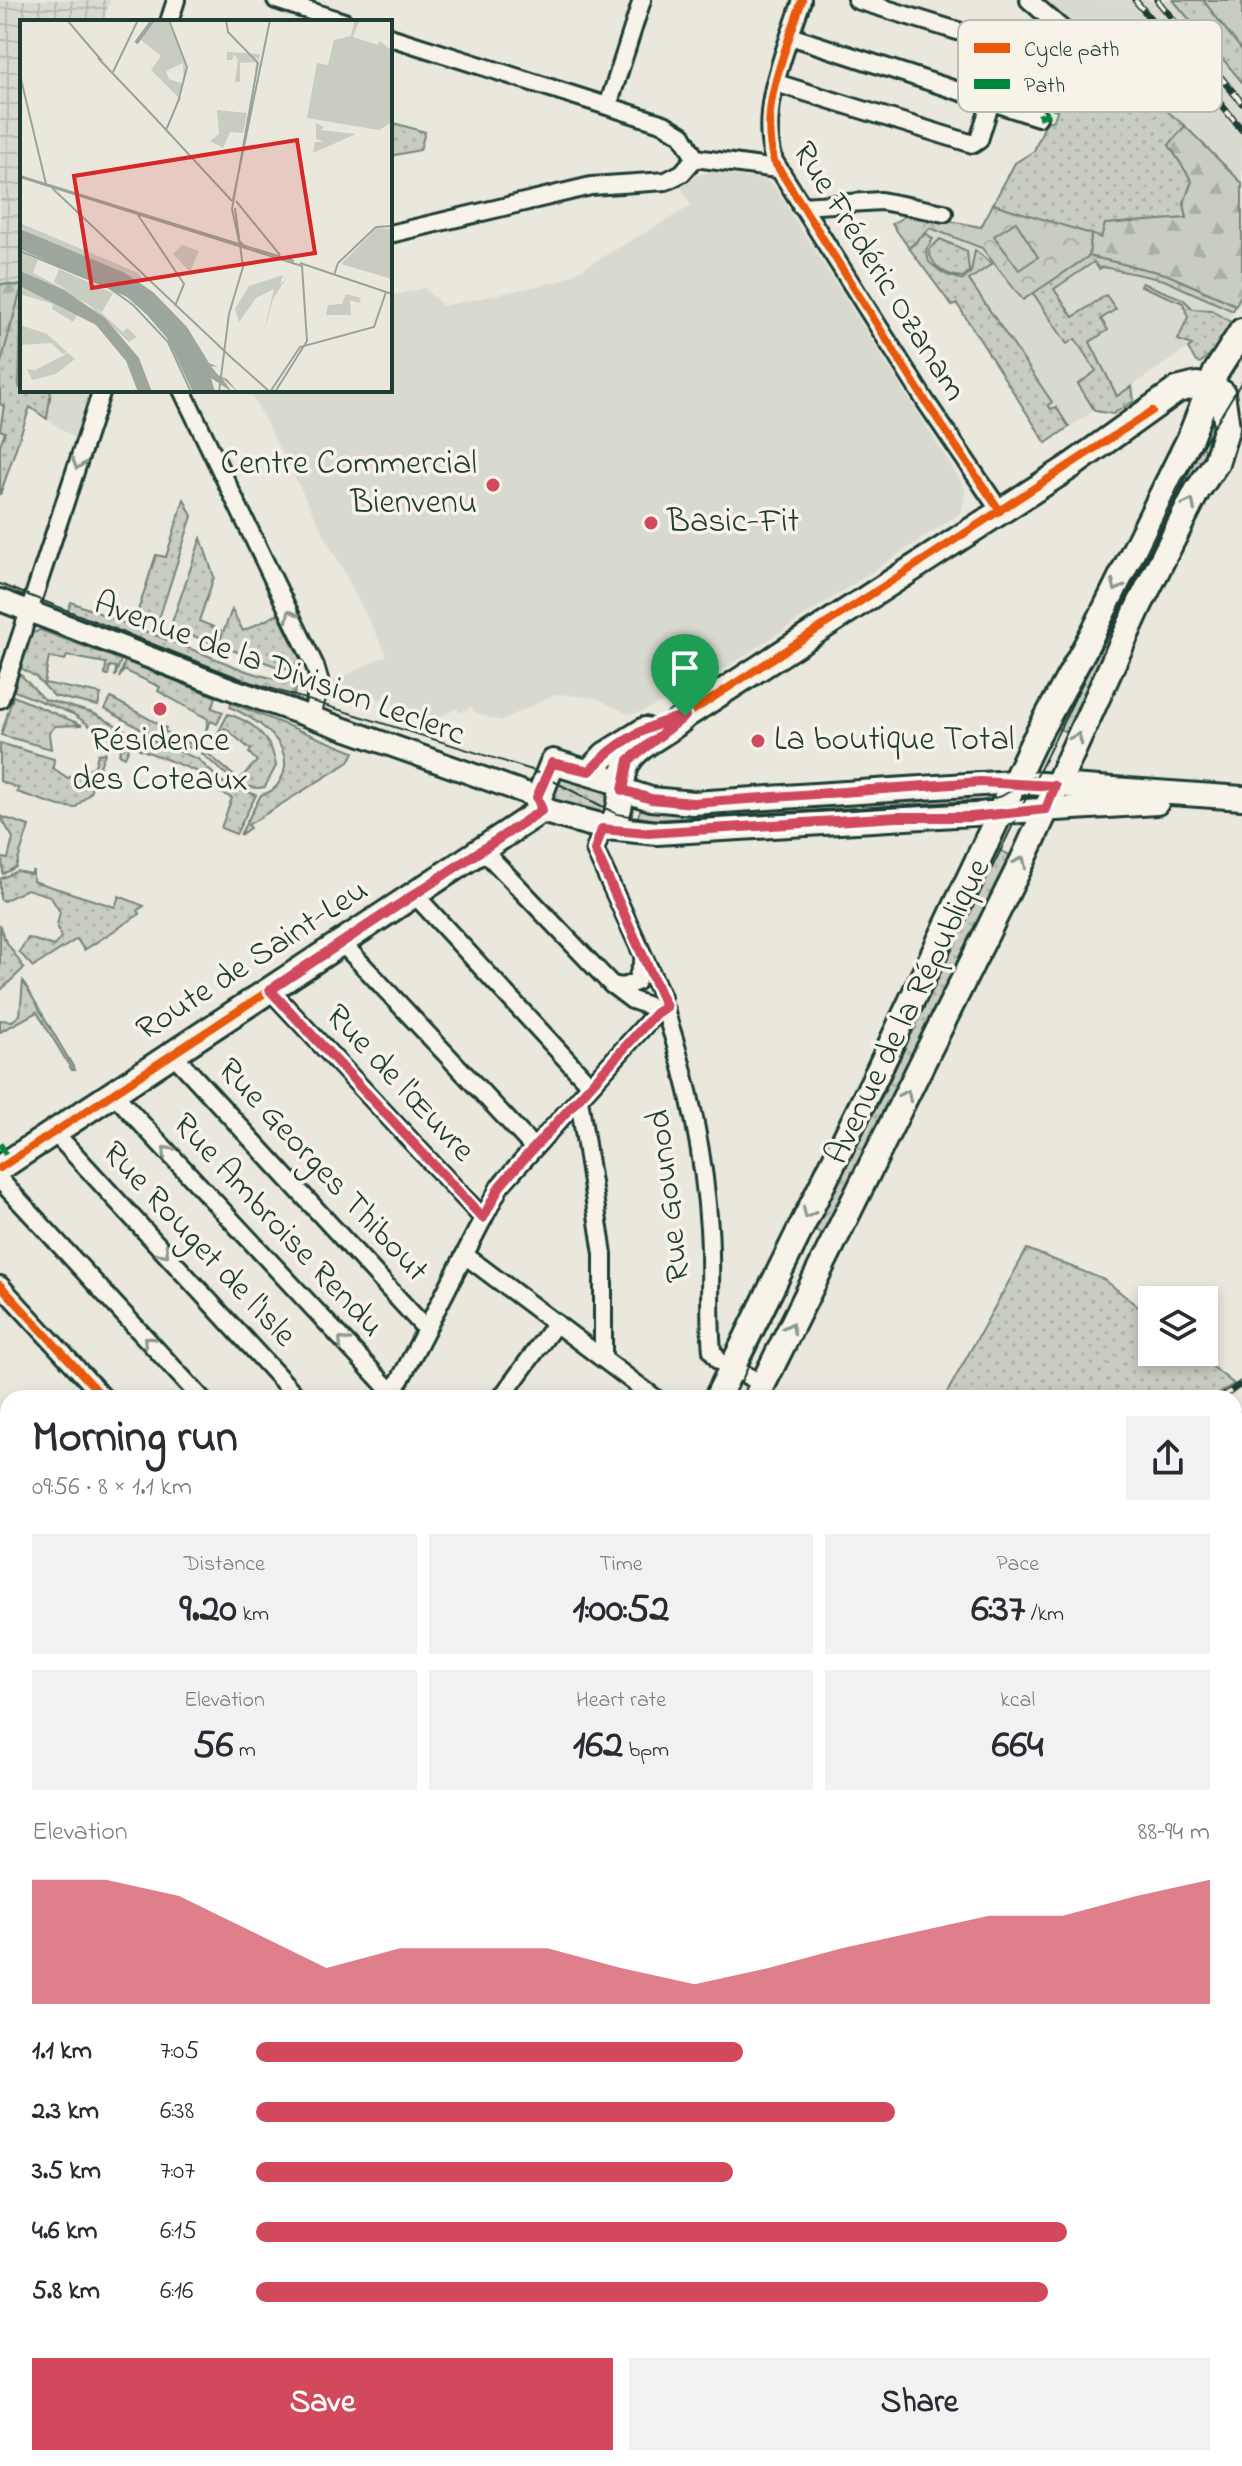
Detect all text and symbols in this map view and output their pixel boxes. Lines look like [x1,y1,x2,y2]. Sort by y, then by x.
inset map [20,20,392,392]
legend [958,20,1222,112]
text: Cycle path [1024,35,1119,68]
text: Path [1024,71,1065,103]
street label: Rue Frédéric Ozanam [778,132,978,412]
place label: Centre Commercial Bienvenu [220,440,477,529]
one-way arrow [71,456,87,470]
marker: Centre Commercial Bienvenu [484,476,502,494]
place label: Basic-Fit [666,498,799,548]
one-way arrow [1180,498,1196,513]
marker: Basic-Fit [642,514,660,532]
one-way arrow [1110,578,1126,592]
street label: Avenue de la Division Leclerc [86,580,472,761]
one-way arrow [285,609,301,624]
pin [651,634,719,716]
icon: arrive [663,646,707,690]
marker: Résidence des Coteaux [151,700,169,718]
place label: La boutique Total [774,716,1014,766]
place label: Résidence des Coteaux [72,717,248,806]
marker: La boutique Total [749,732,767,750]
one-way arrow [1067,732,1083,746]
street label: Avenue de la République [813,850,1005,1173]
one-way arrow [1011,856,1027,871]
street label: Route de Saint-Leu [127,867,379,1055]
street label: Rue de l'Œuvre [312,993,486,1175]
street label: Rue Georges Thibout [204,1047,440,1295]
one-way arrow [896,1089,912,1104]
street label: Rue Ambroise Rendu [159,1102,395,1350]
street label: Rue Gounod [635,1107,705,1285]
street label: Rue Rouget de l'Isle [89,1130,308,1360]
one-way arrow [163,1145,177,1160]
one-way arrow [802,1204,818,1219]
one-way arrow [154,1242,168,1257]
map controls [1138,1286,1218,1366]
button: layers [1138,1286,1218,1366]
one-way arrow [781,1322,796,1337]
one-way arrow [144,1335,158,1350]
one-way arrow [338,1337,353,1351]
text: Morning run [32,1407,238,1471]
button: share [1126,1416,1210,1500]
text: 09:56 · 8 × 1.1 km [32,1469,192,1507]
text: Distance [184,1549,265,1581]
text: Time [599,1549,643,1581]
text: Pace [996,1549,1039,1581]
text: 9.20 [180,1581,237,1640]
text: 1:00:52 [573,1581,669,1640]
text: 6:37 [971,1581,1025,1640]
text: km [237,1599,269,1631]
text: /km [1025,1599,1064,1631]
text: Elevation [184,1685,265,1717]
text: Heart rate [576,1685,666,1717]
text: kcal [1000,1685,1035,1717]
text: 56 [193,1717,233,1776]
text: 162 [573,1717,623,1776]
text: 664 [992,1717,1044,1776]
text: m [233,1735,256,1767]
text: bpm [623,1735,669,1767]
text: Elevation [32,1814,128,1852]
text: 88–94 m [1138,1814,1210,1852]
text: 1.1 km [32,2033,92,2071]
text: 7:05 [160,2033,199,2071]
text: 2.3 km [32,2093,99,2131]
text: 6:38 [160,2093,194,2131]
text: 3.5 km [32,2153,101,2191]
text: 7:07 [160,2153,195,2191]
text: 4.6 km [32,2213,98,2251]
text: 6:15 [160,2213,197,2251]
text: 5.8 km [32,2273,100,2311]
text: 6:16 [160,2273,193,2311]
button: Save [32,2358,613,2450]
button: Share [629,2358,1210,2450]

